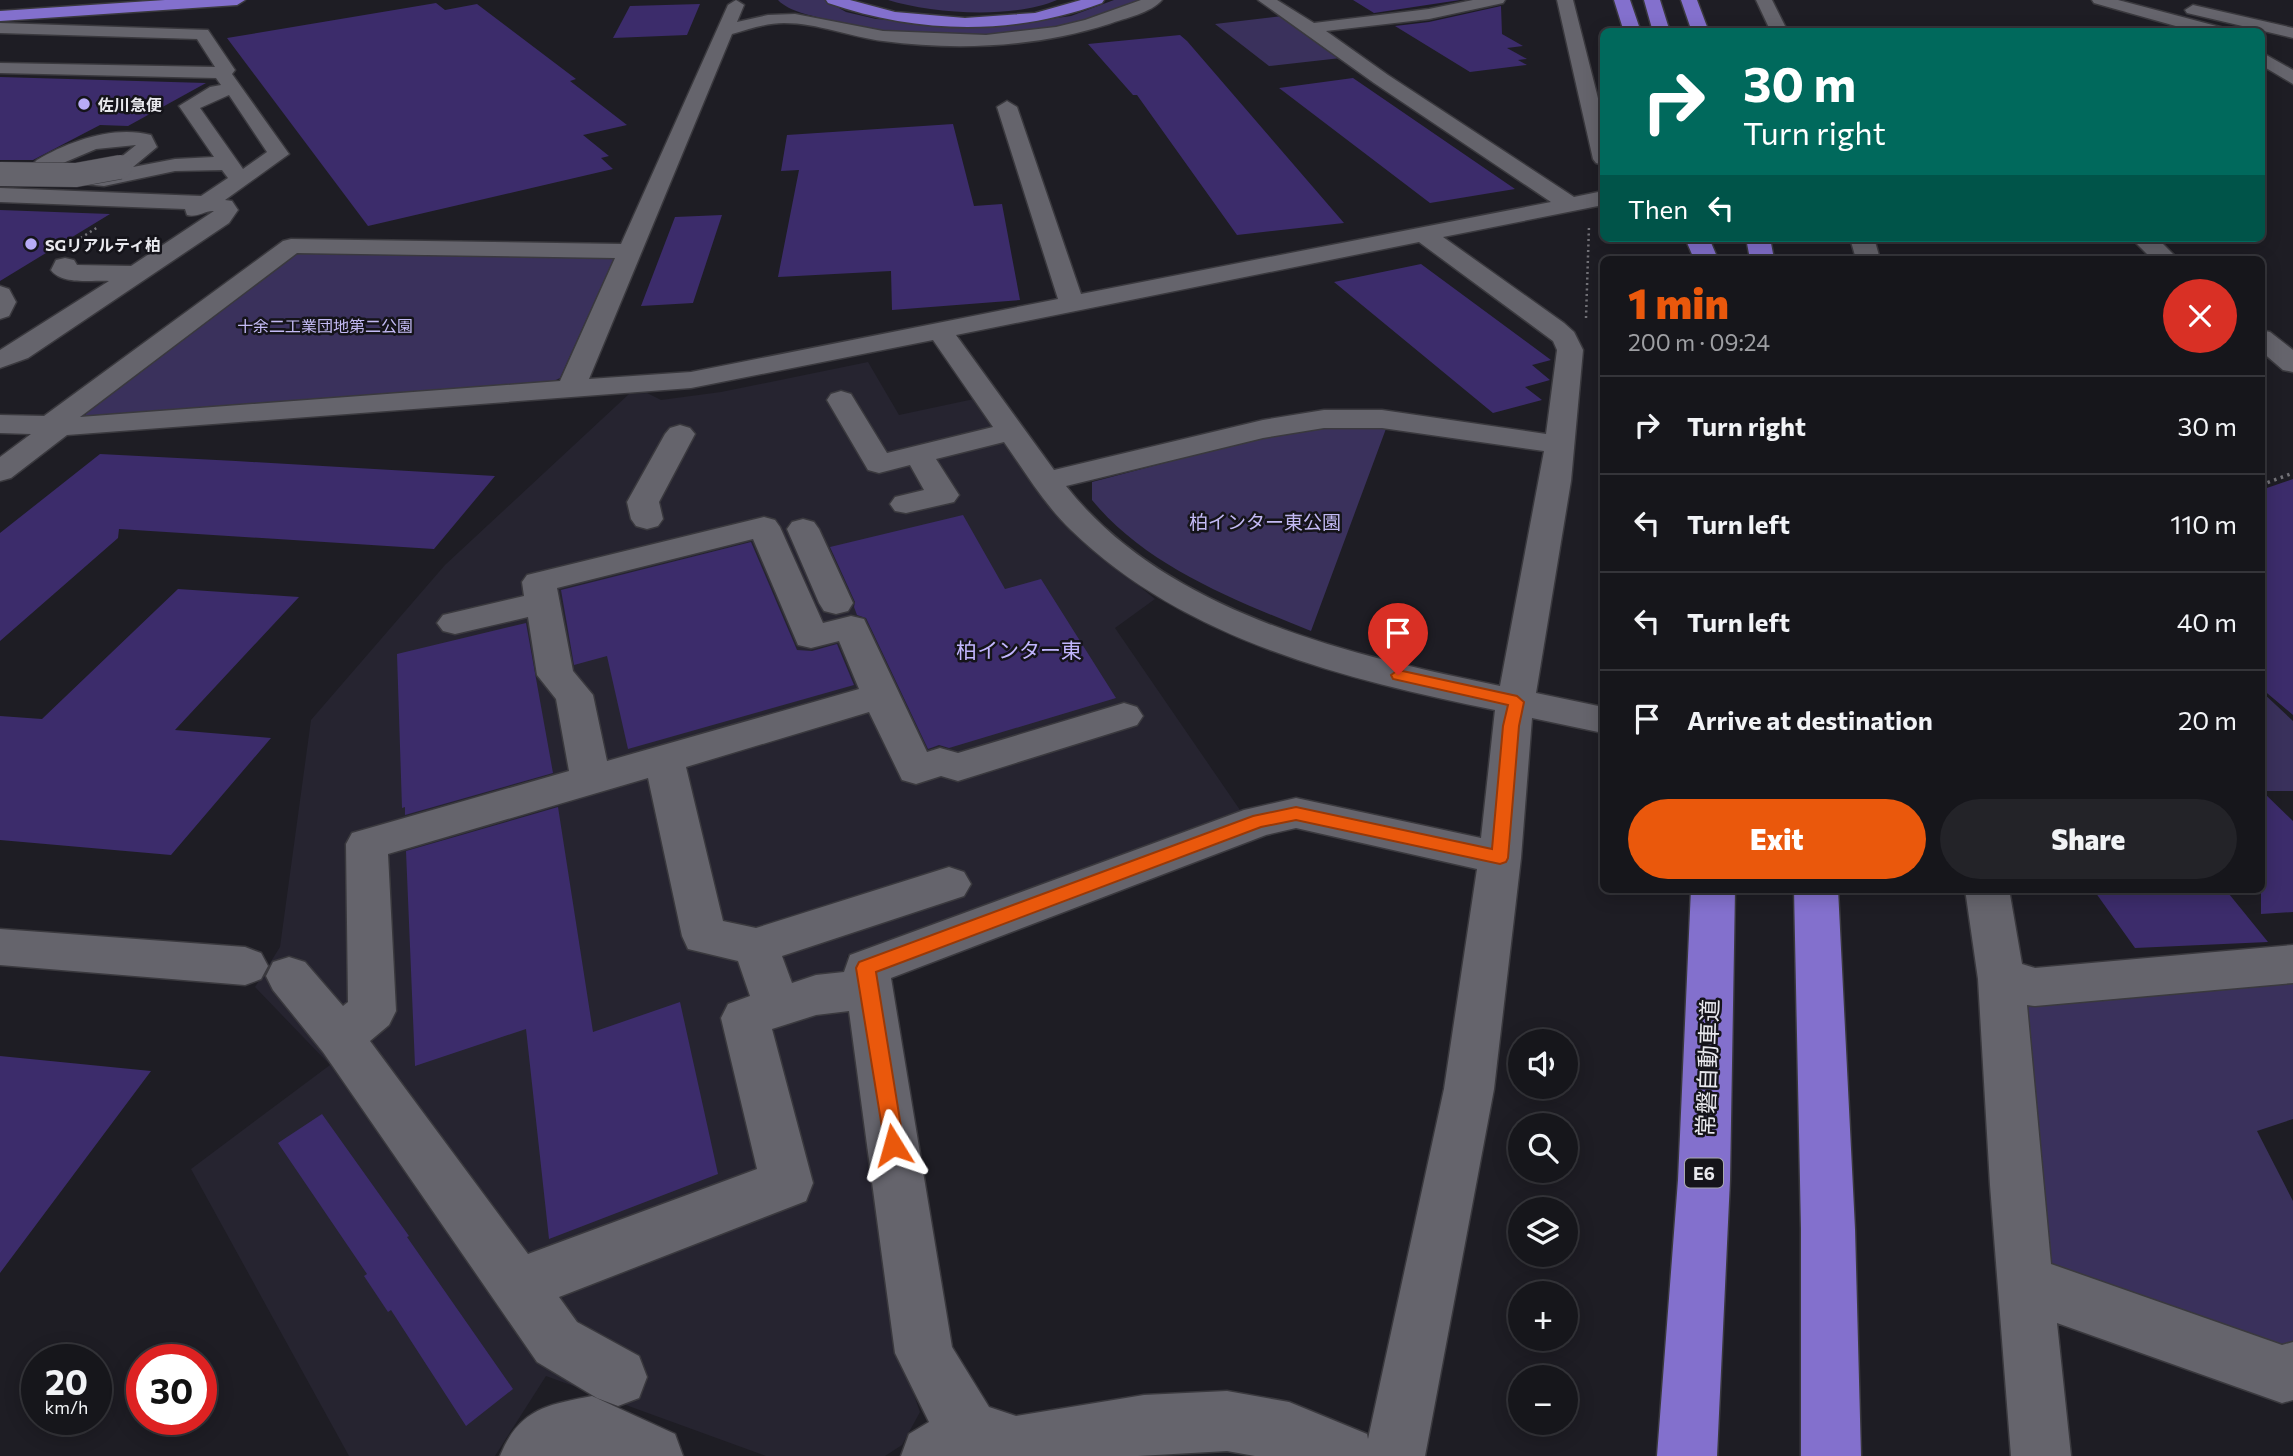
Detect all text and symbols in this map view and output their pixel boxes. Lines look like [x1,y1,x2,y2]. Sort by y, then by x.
text: 30 m [1743,52,1856,112]
icon: right [1628,56,1719,147]
place label: 佐川急便 [97,95,162,114]
marker: 佐川急便 [76,96,92,112]
text: Turn right [1743,112,1886,152]
icon: left [1702,189,1740,227]
text: Then [1628,193,1688,224]
place label: SGリアルティ柏 [45,235,161,254]
marker: SGリアルティ柏 [23,236,39,252]
text: 1 min [1628,276,1729,328]
button: close [2163,279,2237,353]
park label: 十余二工業団地第二公園 [237,316,413,335]
text: 200 m · 09:24 [1628,328,1770,356]
icon: right [1628,406,1666,444]
text: Turn right [1687,410,1806,441]
text: 30 m [2178,410,2237,441]
icon: left [1628,504,1666,542]
text: Turn left [1687,508,1790,539]
text: 110 m [2170,508,2237,539]
park label: 柏インター東公園 [1189,510,1341,533]
icon: left [1628,602,1666,640]
pin [1368,603,1428,675]
text: Turn left [1687,606,1790,637]
text: 40 m [2177,606,2237,637]
icon: arrive [1379,614,1417,652]
district label: 柏インター東 [956,637,1082,662]
icon: arrive [1628,700,1666,738]
text: Arrive at destination [1687,704,1933,735]
text: 20 m [2178,704,2237,735]
button: Exit [1628,799,1926,879]
button: Share [1940,799,2237,879]
street label: 常磐自動車道 [1691,999,1723,1137]
map controls [1508,1029,1578,1435]
button: sound [1508,1029,1578,1099]
position arrow [856,1108,930,1182]
button: search [1508,1113,1578,1183]
road number: E6 [1685,1158,1723,1188]
button: layers [1508,1197,1578,1267]
button: + [1508,1281,1578,1351]
speed limit sign: 30 [126,1344,217,1435]
text: 20 [45,1359,88,1402]
button: − [1508,1365,1578,1435]
text: km/h [45,1396,88,1418]

